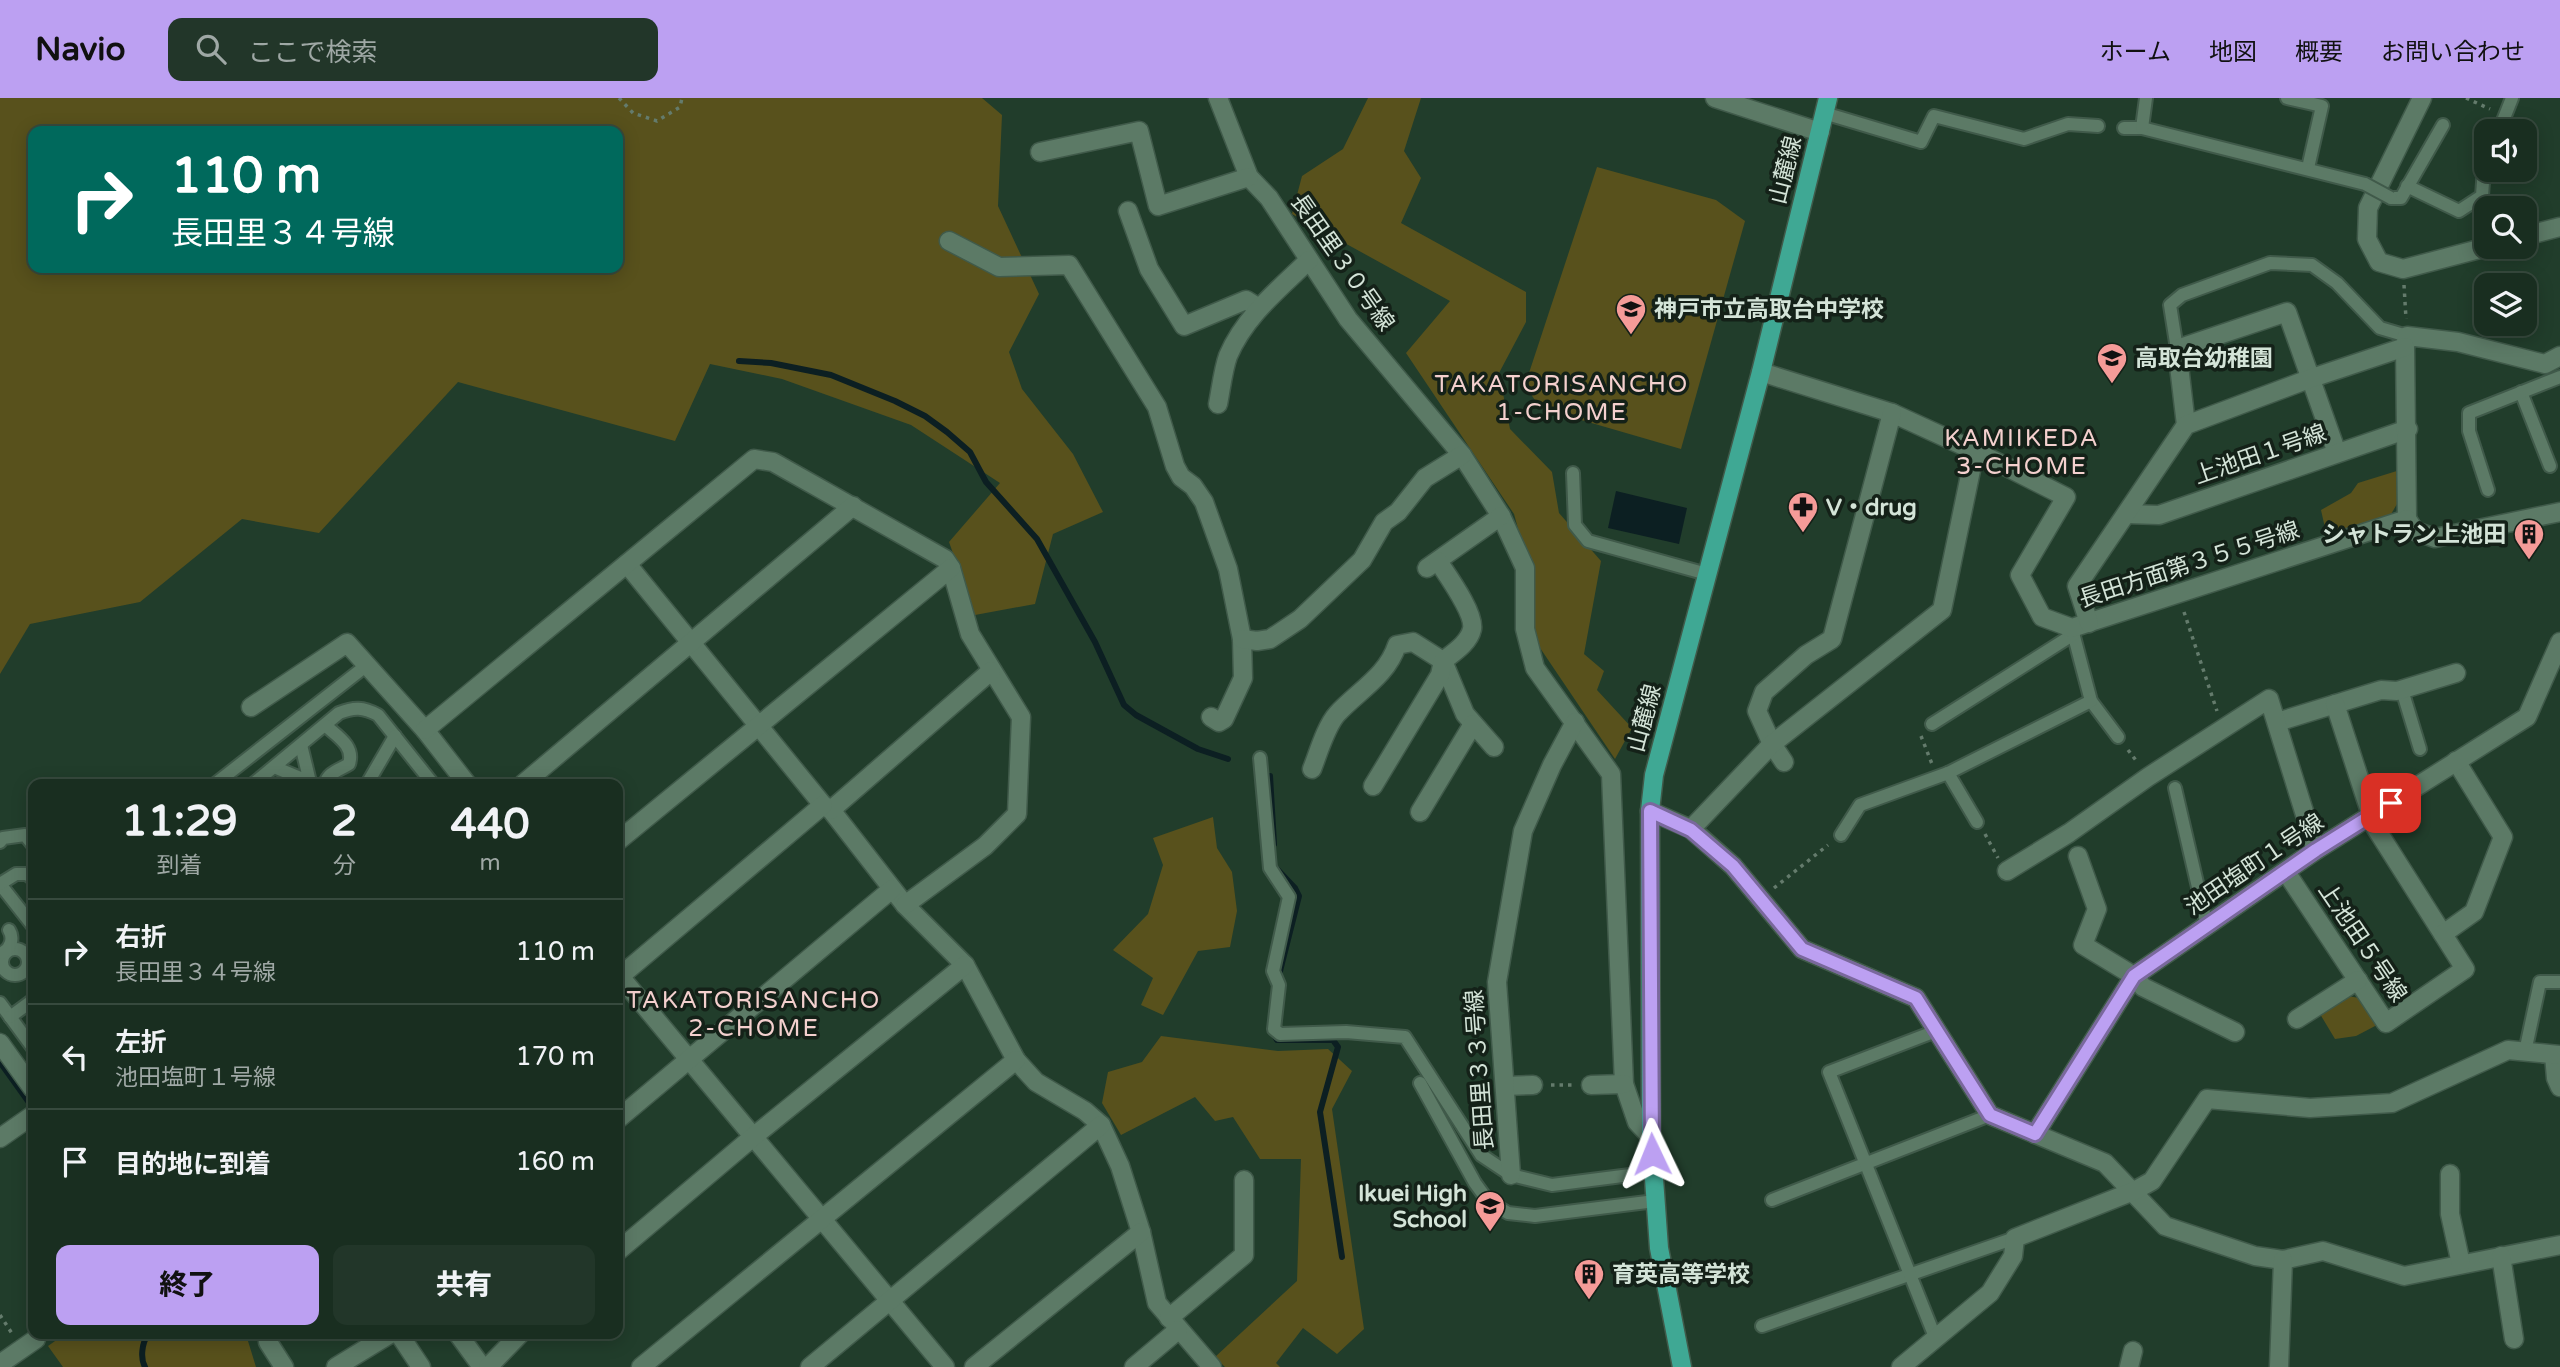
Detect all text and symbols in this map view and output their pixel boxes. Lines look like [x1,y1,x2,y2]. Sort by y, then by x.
search box [168,18,658,81]
text: Navio [35,30,126,69]
icon: search [192,30,230,68]
text: ここで検索 [248,37,378,68]
text: ホーム [2100,38,2171,67]
text: 地図 [2209,38,2257,67]
text: 概要 [2295,38,2343,67]
text: お問い合わせ [2381,38,2525,67]
map controls [2474,119,2537,336]
button: sound [2474,119,2537,182]
street label: 山麓線 [1764,133,1808,207]
text: 110 m [171,147,321,206]
icon: right [56,154,147,245]
street label: 長田里３０号線 [1285,189,1400,337]
button: search [2474,196,2537,259]
text: 長田里３４号線 [171,215,395,253]
button: layers [2474,273,2537,336]
school or university icon: 神戸市立高取台中学校 [1614,292,1648,336]
place label: 神戸市立高取台中学校 [1654,296,1884,324]
school or university icon: 高取台幼稚園 [2095,341,2129,385]
place label: 高取台幼稚園 [2135,345,2273,373]
district label: TAKATORISANCHO 1-CHOME [1435,370,1689,427]
street label: 上池田１号線 [2191,419,2330,491]
district label: KAMIIKEDA 3-CHOME [1944,424,2100,481]
pharmacy icon: V・drug [1786,490,1820,534]
place label: V・drug [1826,494,1917,522]
street label: 長田方面第３５５号線 [2076,516,2303,614]
building icon: シャトラン上池田 [2512,517,2546,561]
place label: シャトラン上池田 [2322,521,2506,549]
street label: 山麓線 [1623,681,1667,755]
pin [2361,773,2421,833]
icon: arrive [2372,784,2410,822]
text: 11:29 [121,796,238,847]
text: 2 [331,796,357,847]
text: 440 [451,799,530,850]
street label: 池田塩町１号線 [2180,808,2329,921]
text: m [480,849,501,877]
text: 到着 [156,852,202,880]
text: 分 [333,852,356,880]
street label: 上池田５号線 [2312,878,2412,1008]
text: 右折 [115,922,167,953]
icon: right [56,933,94,971]
text: 110 m [515,936,595,967]
text: 長田里３４号線 [115,959,276,987]
district label: TAKATORISANCHO 2-CHOME [627,986,881,1043]
street label: 長田里３３号線 [1460,989,1500,1151]
text: 左折 [115,1027,167,1058]
icon: left [56,1038,94,1076]
text: 170 m [515,1041,595,1072]
text: 池田塩町１号線 [115,1064,276,1092]
position arrow [1615,1117,1689,1191]
icon: arrive [56,1143,94,1181]
text: 160 m [515,1146,595,1177]
text: 目的地に到着 [115,1149,271,1180]
place label: Ikuei High School [1358,1180,1467,1234]
school or university icon: Ikuei High School [1473,1189,1507,1233]
button: 終了 [56,1245,319,1325]
button: 共有 [333,1245,595,1325]
building icon: 育英高等学校 [1572,1257,1606,1301]
place label: 育英高等学校 [1612,1261,1750,1289]

